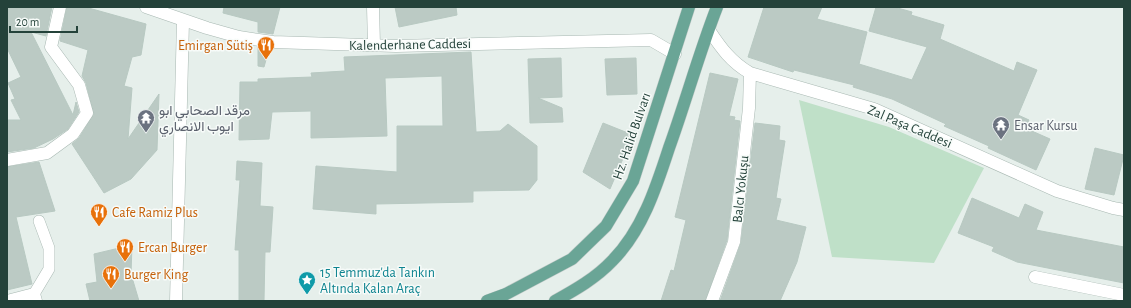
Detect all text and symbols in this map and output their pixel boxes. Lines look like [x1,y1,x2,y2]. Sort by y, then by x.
scale bar [10,8,77,34]
text: 20 m [16,16,39,28]
restaurant icon: Emirgan Sütiş [256,35,276,60]
street label: Kalenderhane Caddesi [349,37,471,53]
place label: Emirgan Sütiş [178,39,253,53]
street label: Hz. Halid Bulvarı [611,91,653,182]
street label: Zal Paşa Caddesi [865,103,954,151]
place label: مرقد الصحابي ابو ايوب الانصاري [159,104,250,138]
temple icon: مرقد الصحابي ابو ايوب الانصاري [136,108,156,133]
temple icon: Ensar Kursu [991,115,1011,140]
place label: Ensar Kursu [1014,119,1077,133]
street label: Balcı Yokuşu [730,155,751,224]
restaurant icon: Cafe Ramiz Plus [89,202,109,227]
place label: Cafe Ramiz Plus [112,206,198,220]
restaurant icon: Ercan Burger [115,237,135,262]
place label: Ercan Burger [138,241,208,255]
restaurant icon: Burger King [101,264,121,289]
place label: 15 Temmuz'da Tankın Altında Kalan Araç [320,266,435,296]
place label: Burger King [124,268,188,282]
place icon: 15 Temmuz'da Tankın Altında Kalan Araç [297,270,317,295]

